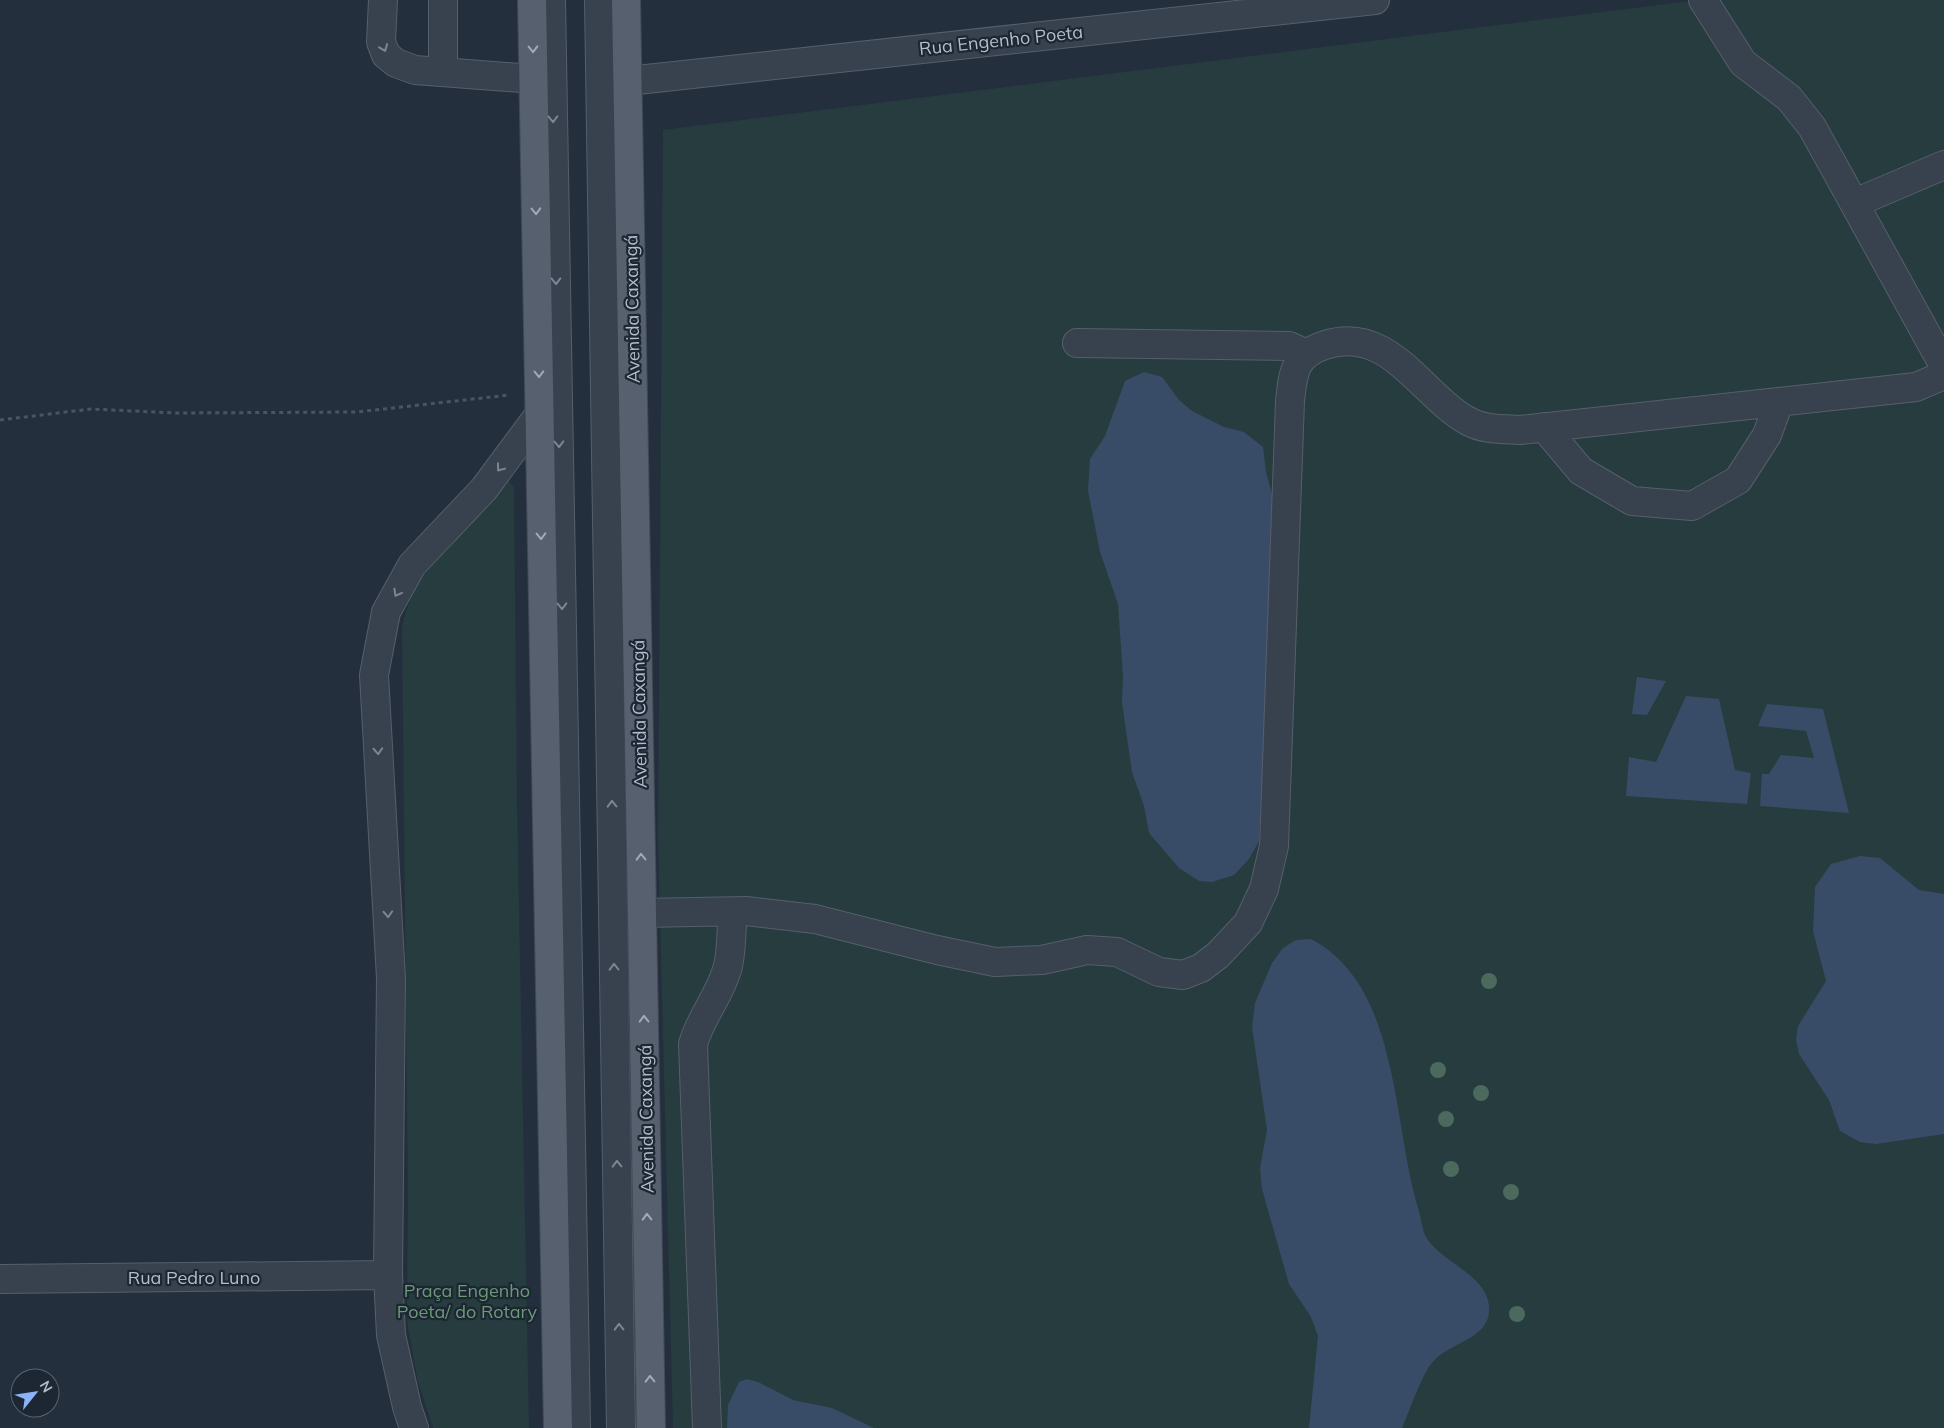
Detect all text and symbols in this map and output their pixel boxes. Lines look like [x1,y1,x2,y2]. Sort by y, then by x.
street label: Rua Engenho Poeta [918,20,1084,60]
one-way arrow [378,43,389,52]
one-way arrow [528,45,538,53]
one-way arrow [548,115,558,123]
one-way arrow [531,208,541,215]
street label: Avenida Caxangá [619,235,645,383]
one-way arrow [551,278,561,285]
one-way arrow [534,370,544,378]
one-way arrow [554,440,564,448]
one-way arrow [497,462,505,471]
one-way arrow [536,532,546,540]
one-way arrow [393,588,403,597]
one-way arrow [557,602,567,610]
street label: Avenida Caxangá [626,640,652,788]
one-way arrow [373,748,384,756]
one-way arrow [607,800,617,808]
one-way arrow [636,853,646,860]
one-way arrow [382,910,393,918]
one-way arrow [609,963,619,970]
one-way arrow [639,1015,649,1023]
street label: Avenida Caxangá [633,1045,659,1193]
one-way arrow [612,1160,622,1168]
one-way arrow [642,1213,653,1221]
street label: Rua Pedro Luno [128,1266,260,1289]
park label: Praça Engenho Poeta/ do Rotary [397,1279,538,1323]
one-way arrow [614,1323,624,1330]
north arrow [10,1368,60,1418]
one-way arrow [645,1375,655,1383]
text: N [36,1377,57,1396]

